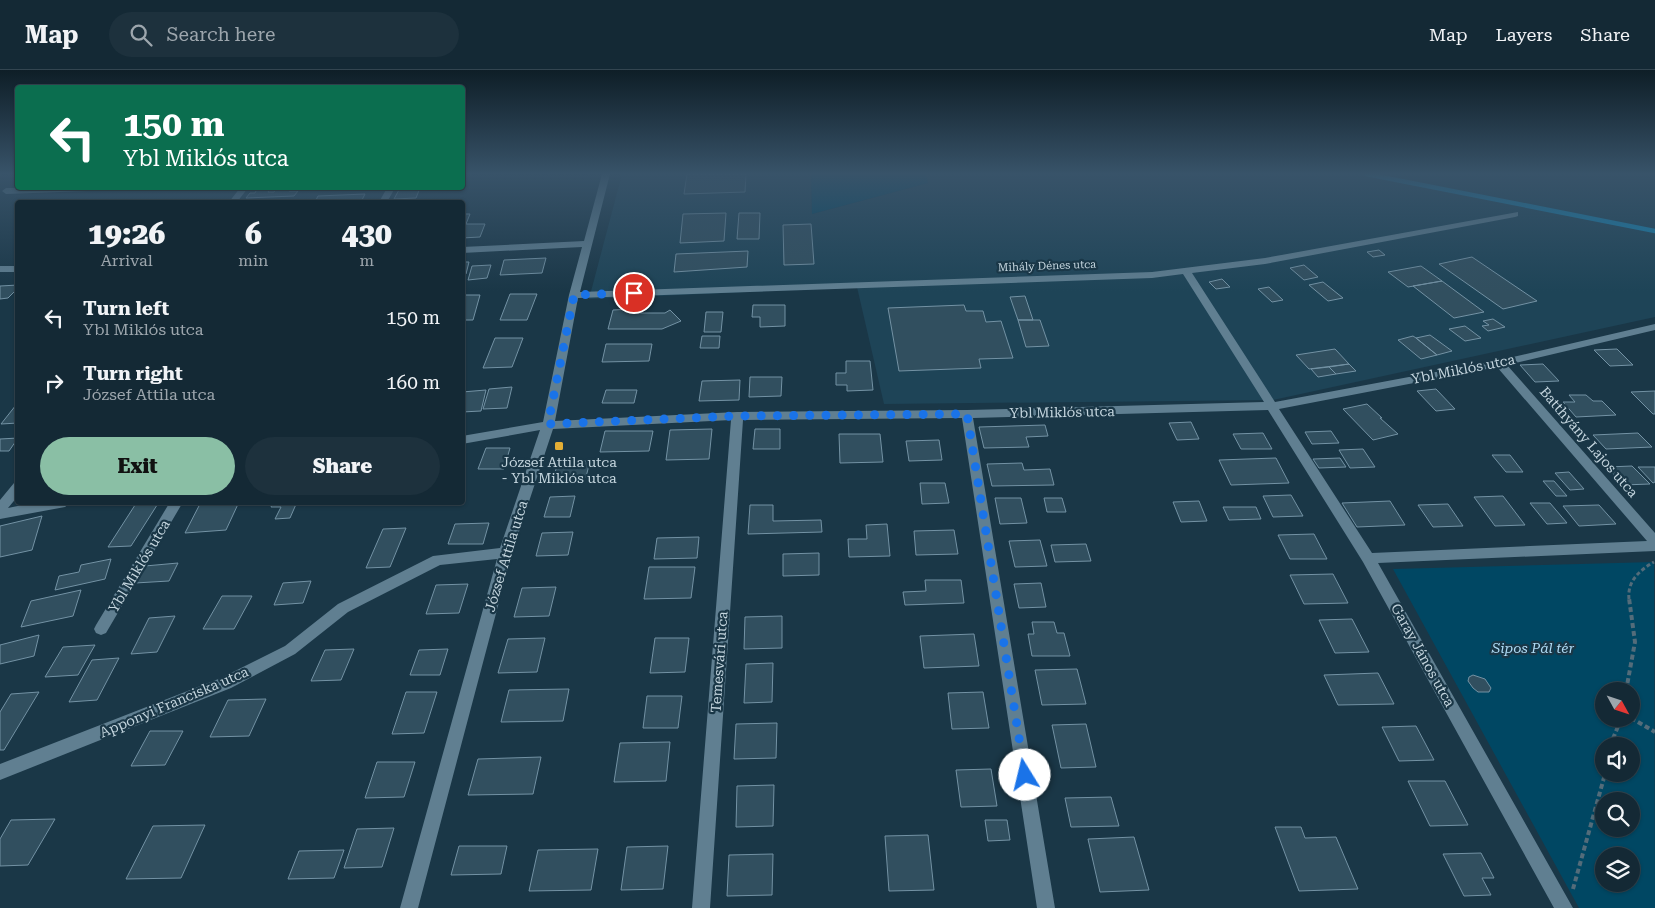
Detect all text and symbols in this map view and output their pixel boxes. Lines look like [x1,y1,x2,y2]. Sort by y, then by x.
search box [109,12,459,57]
text: Map [25,21,79,49]
icon: search [127,21,155,49]
text: Search here [167,23,275,46]
text: Map [1429,24,1468,45]
text: Layers [1496,24,1552,45]
text: Share [1580,24,1630,45]
text: 150 m [123,104,224,145]
icon: left [40,105,105,170]
text: Ybl Miklós utca [123,146,289,171]
text: 19:26 [88,216,165,251]
text: 6 [245,216,262,251]
text: 430 [341,216,392,251]
text: Arrival [101,251,153,270]
text: min [238,251,268,270]
text: m [359,251,374,270]
street label: Mihály Dénes utca [998,258,1096,274]
pin [613,272,655,314]
icon: arrive [620,279,648,307]
text: Turn left [83,297,169,320]
icon: left [40,304,68,332]
text: 150 m [386,306,440,329]
text: Ybl Miklós utca [83,320,203,339]
street label: Ybl Miklós utca [1410,351,1517,387]
text: Turn right [83,362,183,385]
icon: right [40,369,68,397]
text: 160 m [386,371,440,394]
street label: Batthyány Lajos utca [1537,384,1642,501]
text: József Attila utca [83,385,215,404]
street label: Ybl Miklós utca [1009,403,1115,421]
button: Exit [40,437,235,495]
button: Share [245,437,440,495]
marker: József Attila utca - Ybl Miklós utca [553,440,565,452]
place label: József Attila utca - Ybl Miklós utca [501,454,617,486]
street label: József Attila utca [481,498,531,614]
street label: Ybl Miklós utca [105,516,173,615]
street label: Garay János utca [1388,601,1458,710]
street label: Temesvári utca [707,610,731,713]
park label: Sipos Pál tér [1491,640,1574,656]
street label: Apponyi Franciska utca [97,663,251,741]
north arrow [1595,682,1640,728]
map controls [1595,682,1640,892]
button: sound [1595,737,1640,782]
position arrow [998,748,1050,800]
button: search [1595,792,1640,837]
button: layers [1595,847,1640,892]

